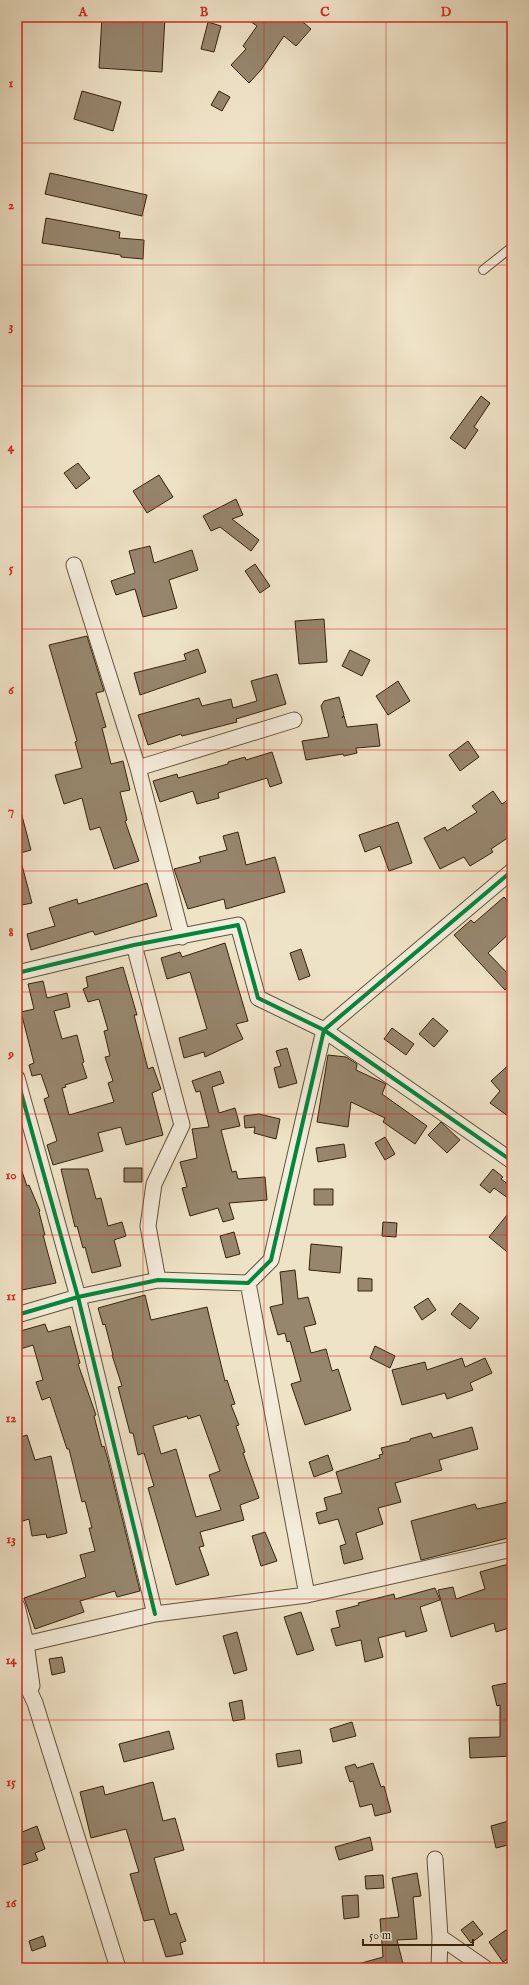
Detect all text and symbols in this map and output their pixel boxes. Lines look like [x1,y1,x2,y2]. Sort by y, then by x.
text: A [78,4,89,21]
text: B [200,4,209,21]
text: C [320,4,330,21]
text: D [441,4,452,21]
text: 1 [9,75,14,92]
text: 2 [8,197,14,214]
text: 3 [9,318,14,335]
text: 4 [8,439,15,456]
text: 5 [9,560,14,577]
text: 6 [8,682,14,699]
text: 7 [8,803,14,820]
text: 8 [8,924,14,941]
text: 9 [7,1046,14,1063]
text: 10 [5,1167,17,1184]
text: 11 [6,1288,16,1305]
text: 12 [6,1410,16,1427]
text: 13 [6,1531,16,1548]
text: 14 [5,1652,17,1669]
text: 15 [6,1774,16,1791]
text: 16 [6,1895,17,1912]
scale bar [363,1921,473,1947]
text: 50 m [369,1928,391,1943]

